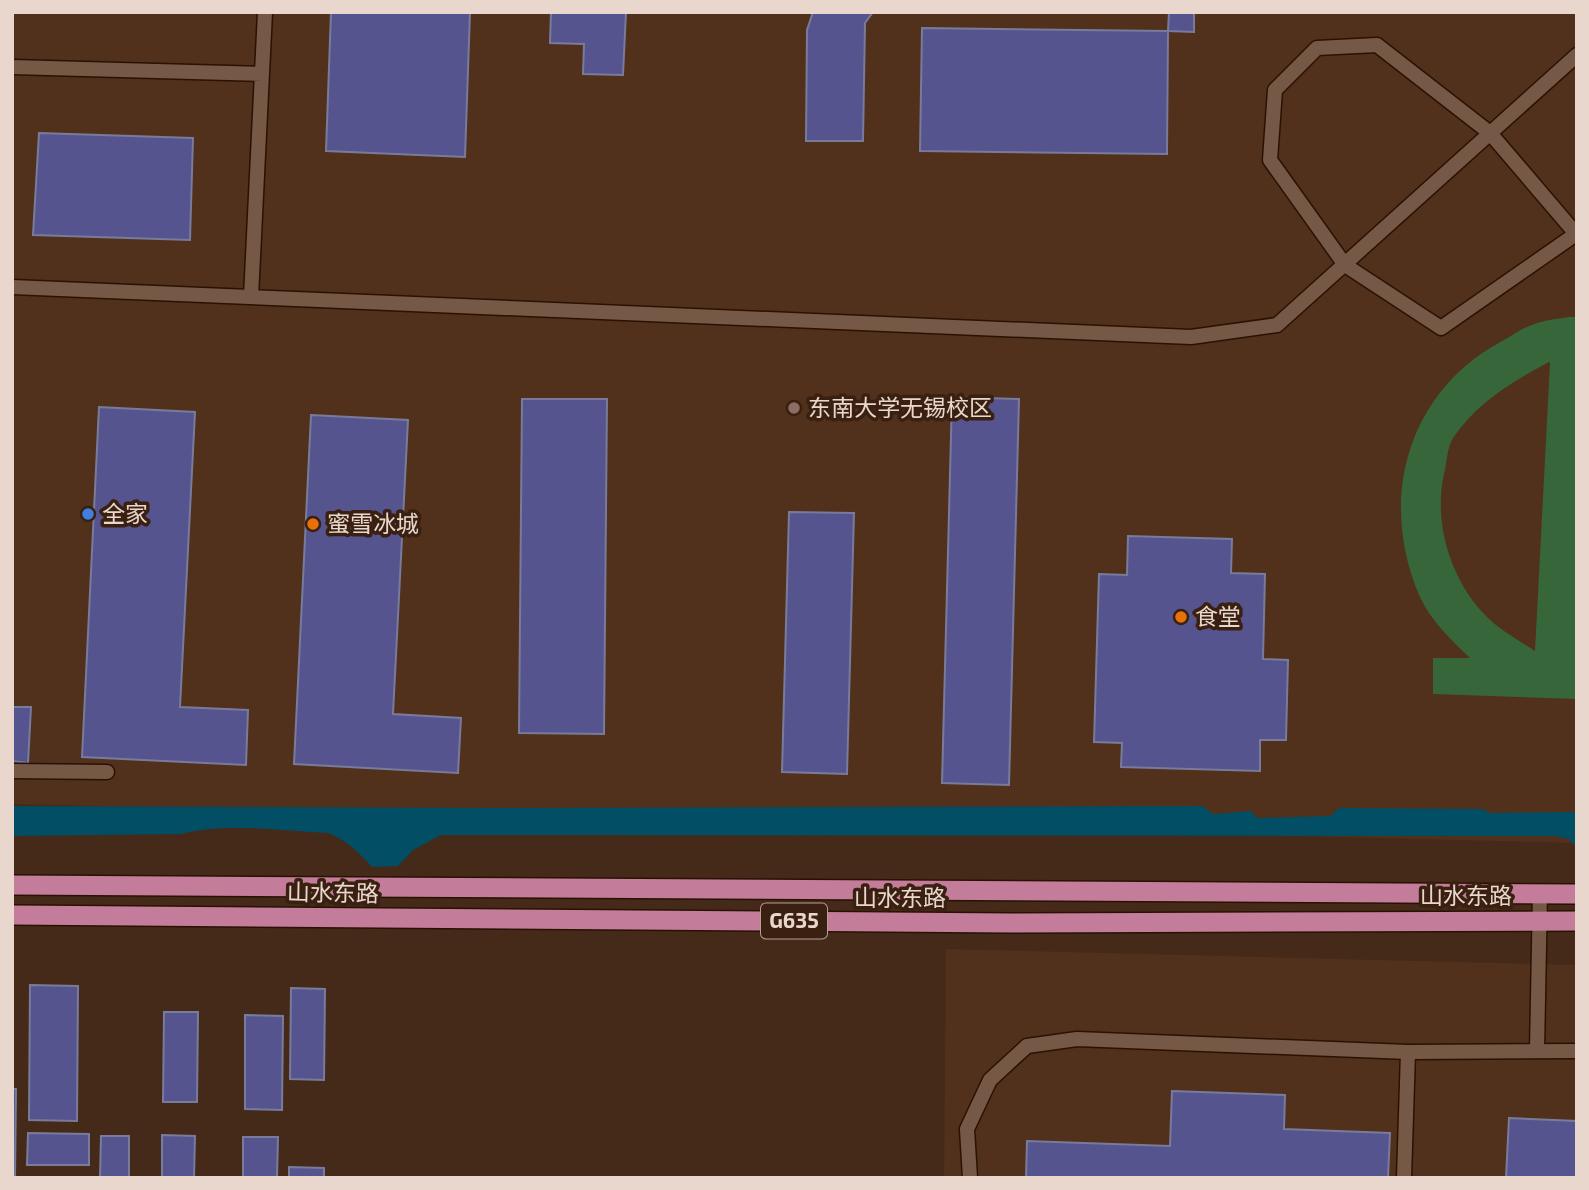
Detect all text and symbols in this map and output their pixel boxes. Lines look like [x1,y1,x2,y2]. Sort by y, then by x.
place label: 东南大学无锡校区 [808,393,992,421]
marker: 东南大学无锡校区 [786,400,802,416]
place label: 全家 [102,499,148,527]
marker: 全家 [80,506,96,522]
place label: 蜜雪冰城 [327,509,419,537]
marker: 蜜雪冰城 [305,516,321,532]
place label: 食堂 [1195,602,1241,630]
marker: 食堂 [1173,609,1189,625]
street label: 山水东路 [287,877,379,907]
street label: 山水东路 [1420,881,1512,909]
street label: 山水东路 [854,883,946,911]
road number: G635 [761,904,827,939]

